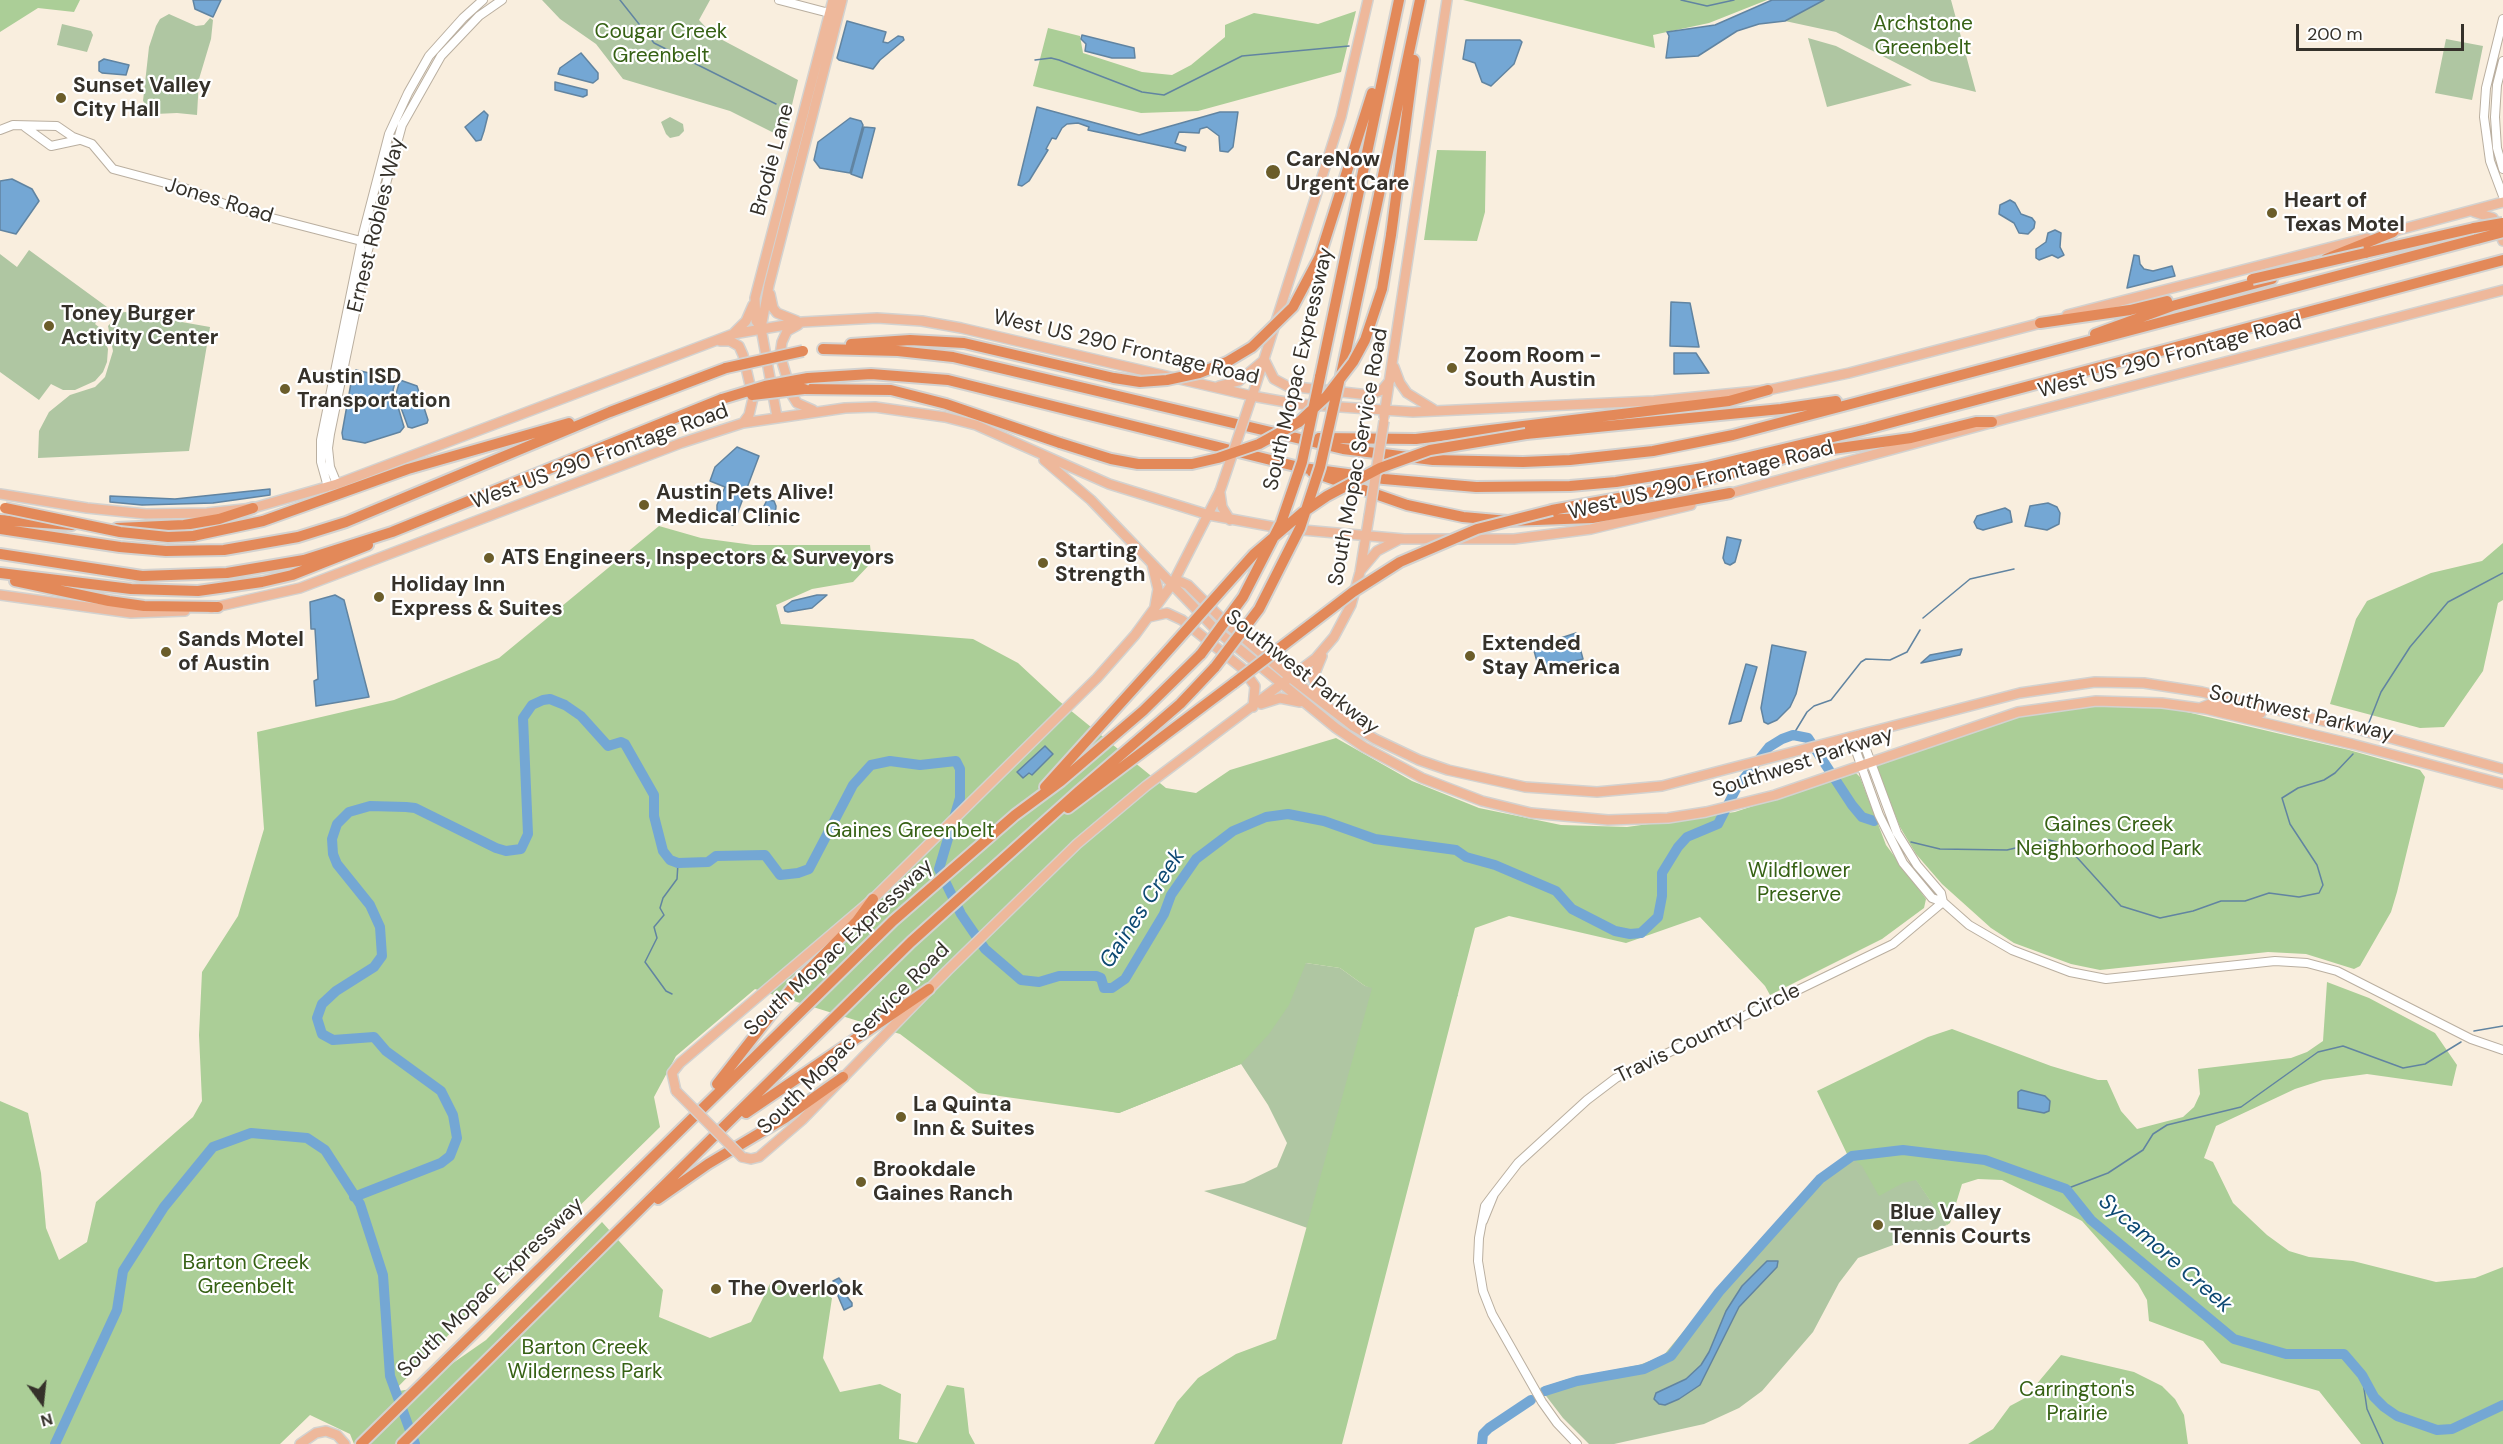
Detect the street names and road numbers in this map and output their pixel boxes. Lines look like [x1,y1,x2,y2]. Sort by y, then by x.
street label: Brodie Lane [746,101,800,219]
street label: Ernest Robles Way [343,135,411,315]
street label: Jones Road [162,173,276,229]
street label: South Mopac Expressway [1259,245,1339,493]
street label: West US 290 Frontage Road [991,305,1261,391]
street label: West US 290 Frontage Road [2035,310,2305,404]
street label: South Mopac Service Road [1324,326,1394,588]
street label: West US 290 Frontage Road [468,399,732,515]
street label: West US 290 Frontage Road [1566,436,1836,526]
street label: Southwest Parkway [1220,605,1384,741]
street label: Southwest Parkway [2206,681,2396,747]
street label: Southwest Parkway [1710,722,1896,804]
street label: South Mopac Expressway [739,854,939,1042]
street label: South Mopac Service Road [753,938,955,1140]
street label: Travis Country Circle [1611,978,1805,1090]
street label: South Mopac Expressway [393,1193,589,1383]

